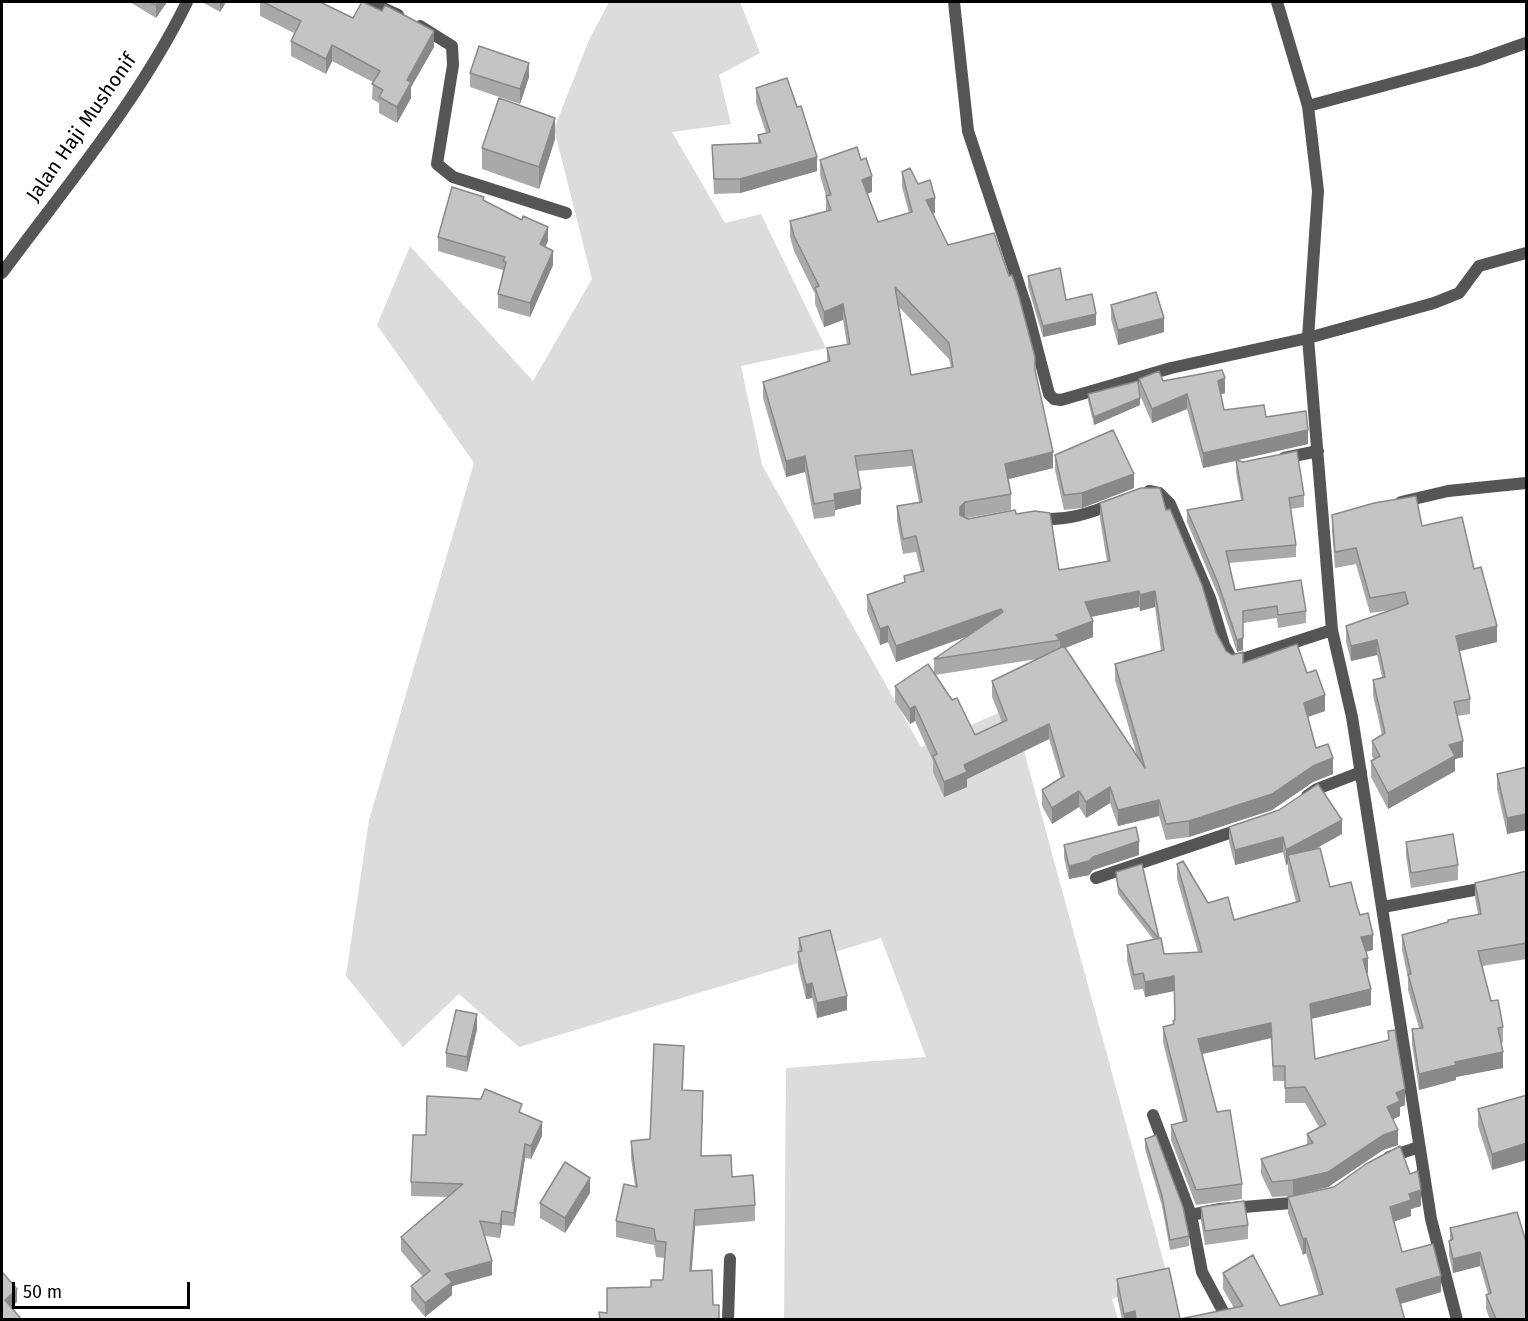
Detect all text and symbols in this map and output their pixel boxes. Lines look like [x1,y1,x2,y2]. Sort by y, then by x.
street label: Jalan Haji Mushonif [22,49,142,207]
scale bar [15,1270,194,1308]
text: 50 m [23,1281,62,1303]

